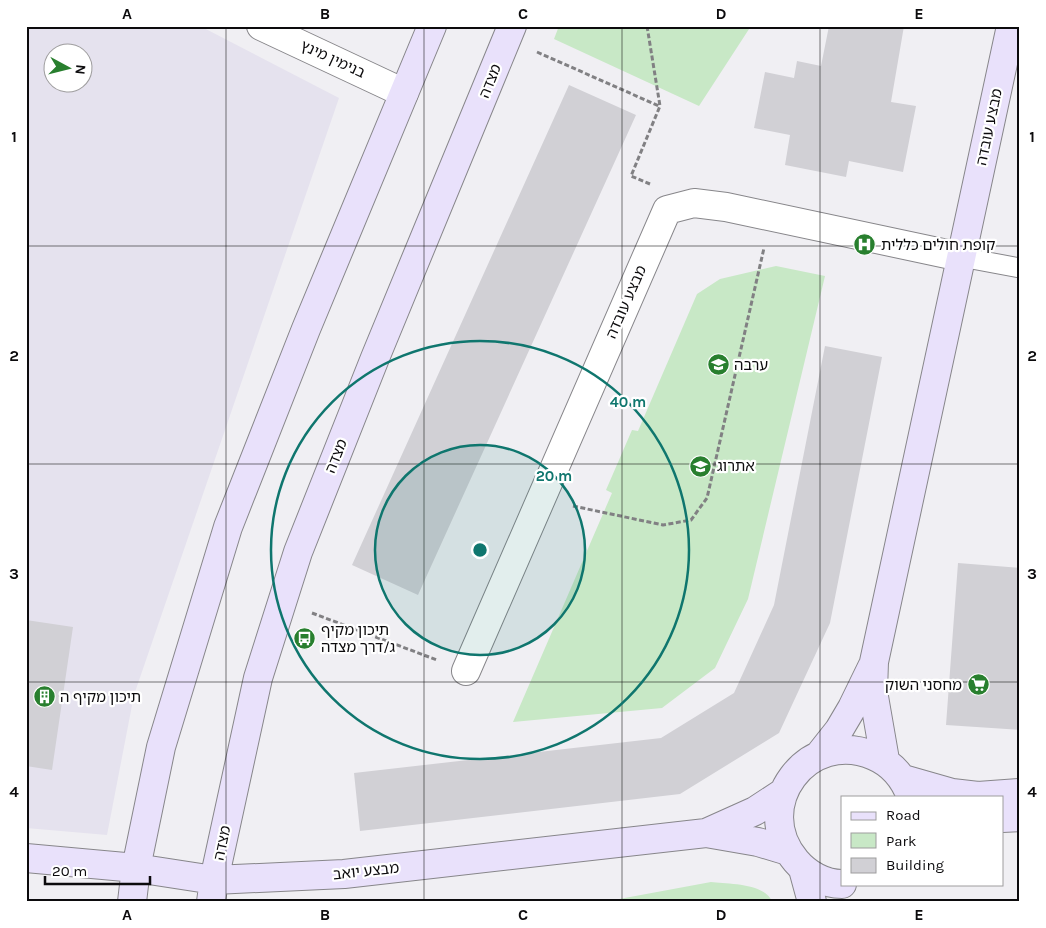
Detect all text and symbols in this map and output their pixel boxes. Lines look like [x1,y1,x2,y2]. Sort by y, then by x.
text: A [122,4,132,23]
text: B [320,4,330,23]
text: C [518,4,528,23]
text: D [716,4,727,23]
text: E [914,4,924,23]
street label: בנימין מינץ [298,36,369,82]
north arrow [42,42,92,92]
street label: מצדה [475,61,505,101]
text: N [71,64,89,76]
street label: מבצע עובדה [972,87,1006,167]
text: 1 [11,127,17,146]
text: 1 [1029,127,1035,146]
hospital icon: קופת חולים כללית [853,233,877,257]
place label: קופת חולים כללית [881,236,995,254]
street label: מבצע עובדה [602,263,650,341]
text: 2 [9,346,19,365]
text: 2 [1027,346,1037,365]
school or university icon: ערבה [706,353,730,377]
place label: ערבה [734,356,768,374]
text: 40 m [610,393,646,411]
street label: מצדה [321,436,351,476]
school or university icon: אתרוג [689,454,713,478]
place label: אתרוג [717,457,755,475]
text: 20 m [536,467,572,485]
centre of rings [471,541,489,559]
text: 3 [9,564,19,583]
text: 3 [1027,564,1037,583]
place label: תיכון מקיף ג/דרך מצדה [321,621,396,656]
bus stop icon: תיכון מקיף ג/דרך מצדה [293,627,317,651]
supermarket icon: מחסני השוק [966,673,990,697]
place label: מחסני השוק [885,676,962,694]
building icon: תיכון מקיף ה [32,685,56,709]
place label: תיכון מקיף ה [60,688,141,706]
text: 4 [9,782,19,801]
text: 4 [1027,782,1037,801]
legend [841,796,1004,886]
text: Road [886,806,921,824]
street label: מצדה [210,824,234,862]
text: Park [886,832,916,850]
scale bar [45,853,150,885]
text: Building [886,856,944,874]
street label: מבצע יואב [332,859,400,883]
text: 20 m [52,862,87,880]
text: A [122,905,132,924]
text: B [320,905,330,924]
text: C [518,905,528,924]
text: D [716,905,727,924]
text: E [914,905,924,924]

